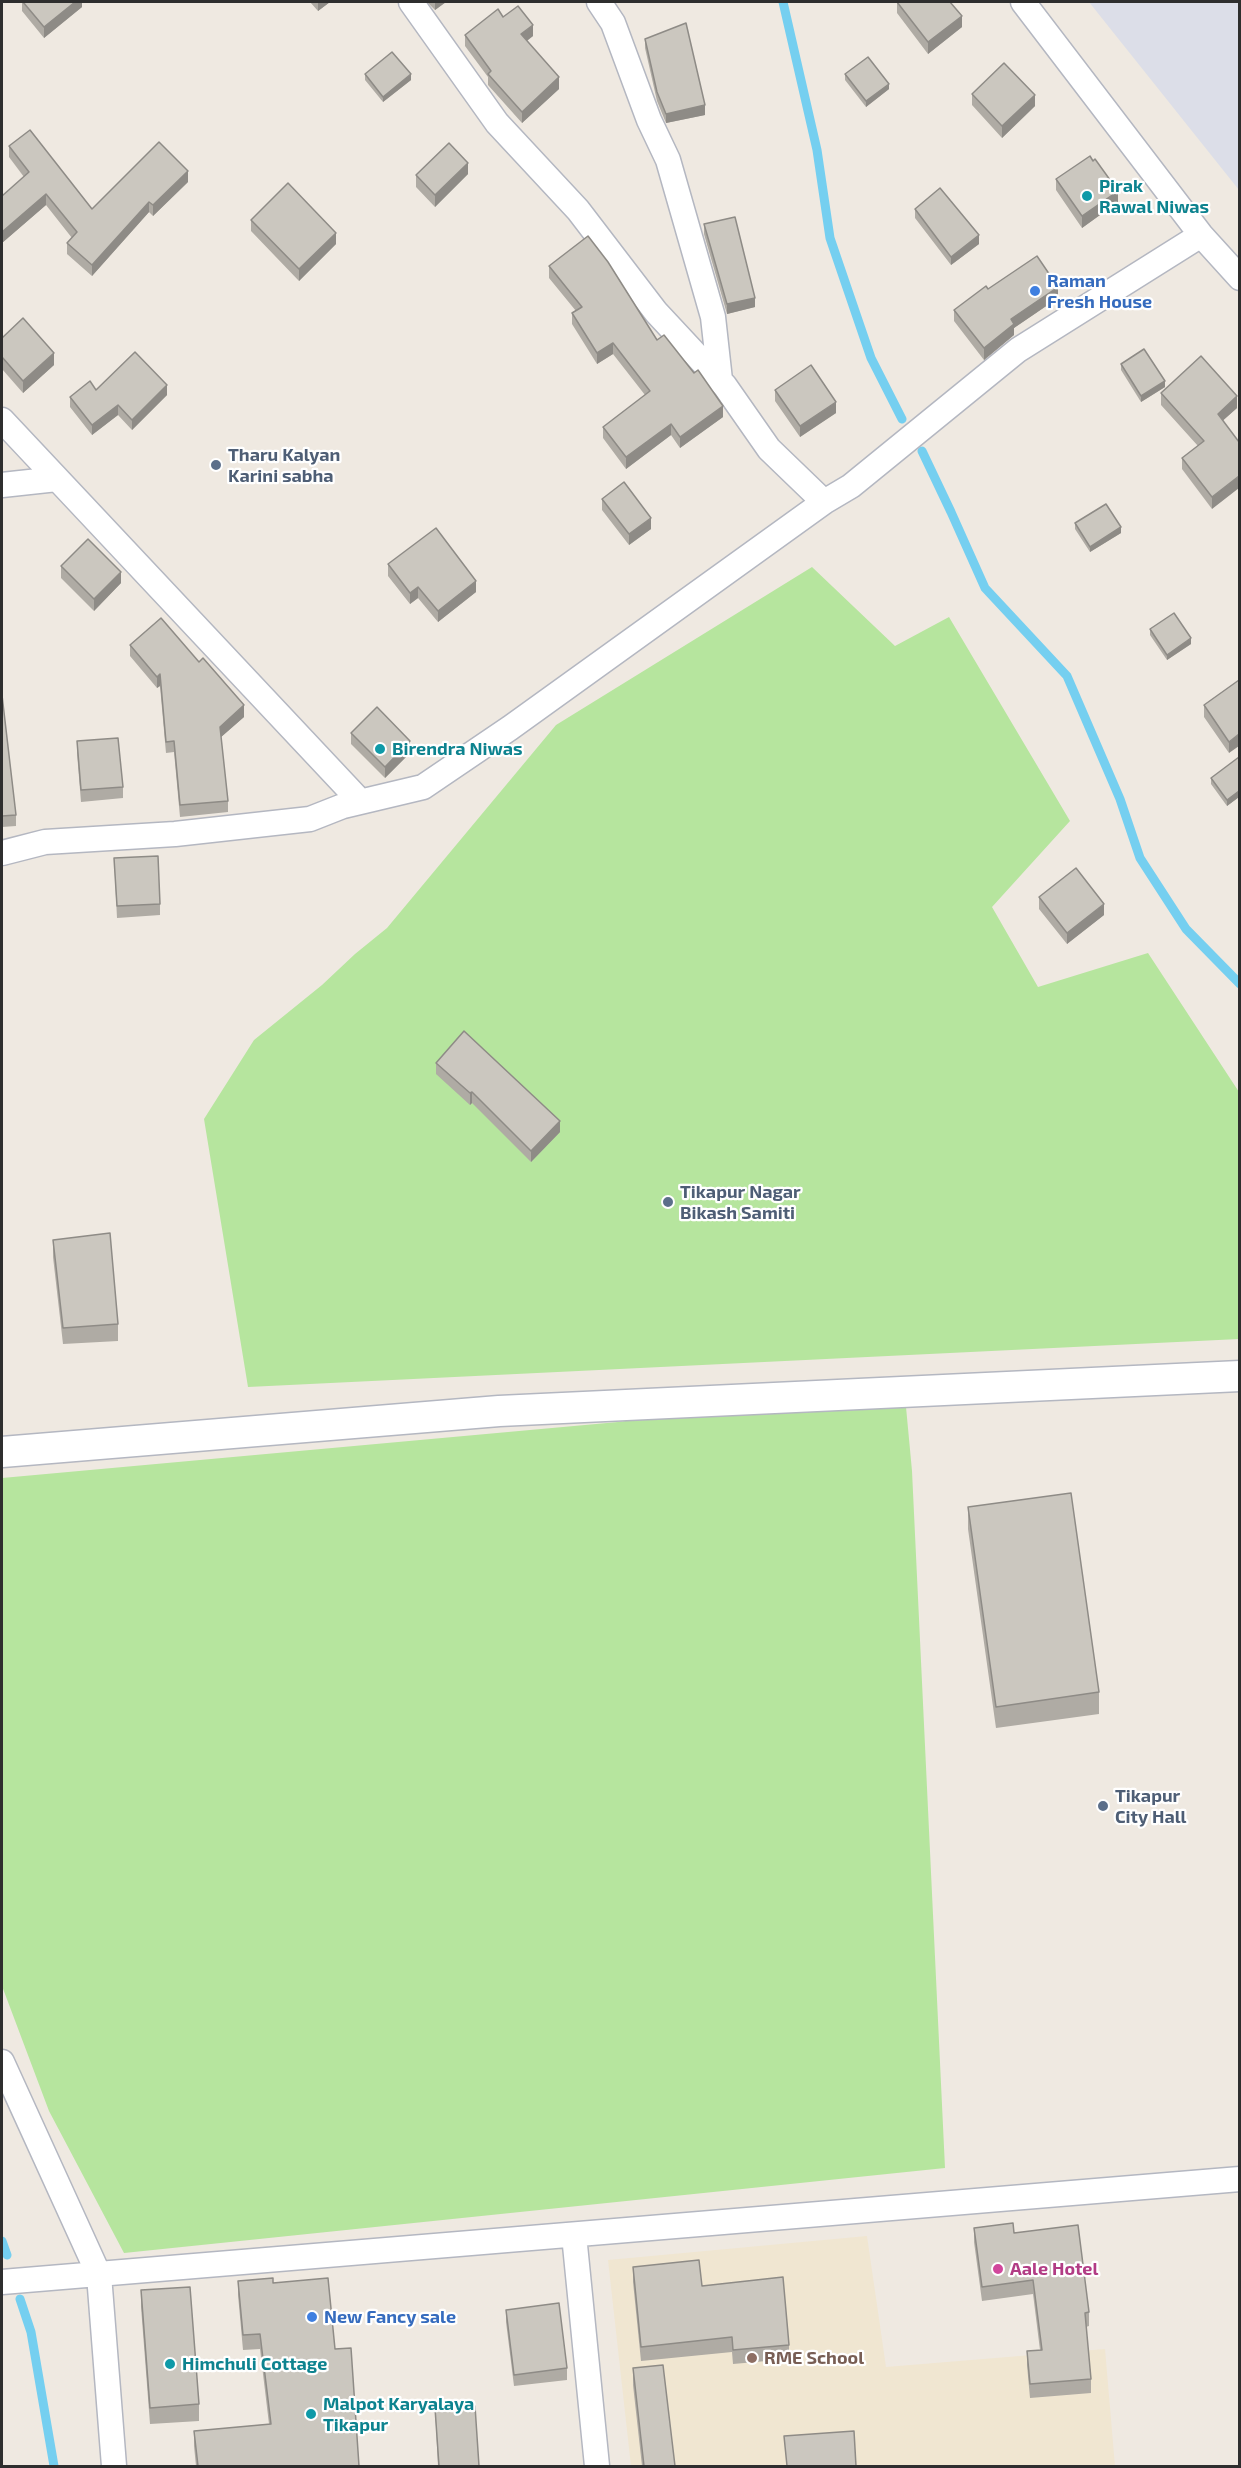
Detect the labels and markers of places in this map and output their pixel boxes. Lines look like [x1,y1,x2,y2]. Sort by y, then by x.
place label: Pirak Rawal Niwas [1099,175,1209,218]
marker: Pirak Rawal Niwas [1080,189,1094,203]
place label: Raman Fresh House [1047,270,1152,312]
marker: Raman Fresh House [1028,284,1042,298]
place label: Tharu Kalyan Karini sabha [228,444,340,486]
marker: Tharu Kalyan Karini sabha [209,458,223,472]
place label: Birendra Niwas [392,738,523,760]
marker: Birendra Niwas [373,742,387,756]
place label: Tikapur Nagar Bikash Samiti [680,1181,801,1224]
marker: Tikapur Nagar Bikash Samiti [661,1195,675,1209]
place label: Tikapur City Hall [1115,1785,1187,1828]
marker: Tikapur City Hall [1096,1799,1110,1813]
place label: Aale Hotel [1010,2258,1098,2280]
marker: Aale Hotel [991,2262,1005,2276]
place label: New Fancy sale [324,2306,456,2328]
marker: New Fancy sale [305,2310,319,2324]
place label: RME School [764,2347,864,2369]
marker: RME School [745,2351,759,2365]
place label: Himchuli Cottage [182,2353,327,2375]
marker: Himchuli Cottage [163,2357,177,2371]
place label: Malpot Karyalaya Tikapur [323,2393,474,2436]
marker: Malpot Karyalaya Tikapur [304,2407,318,2421]

